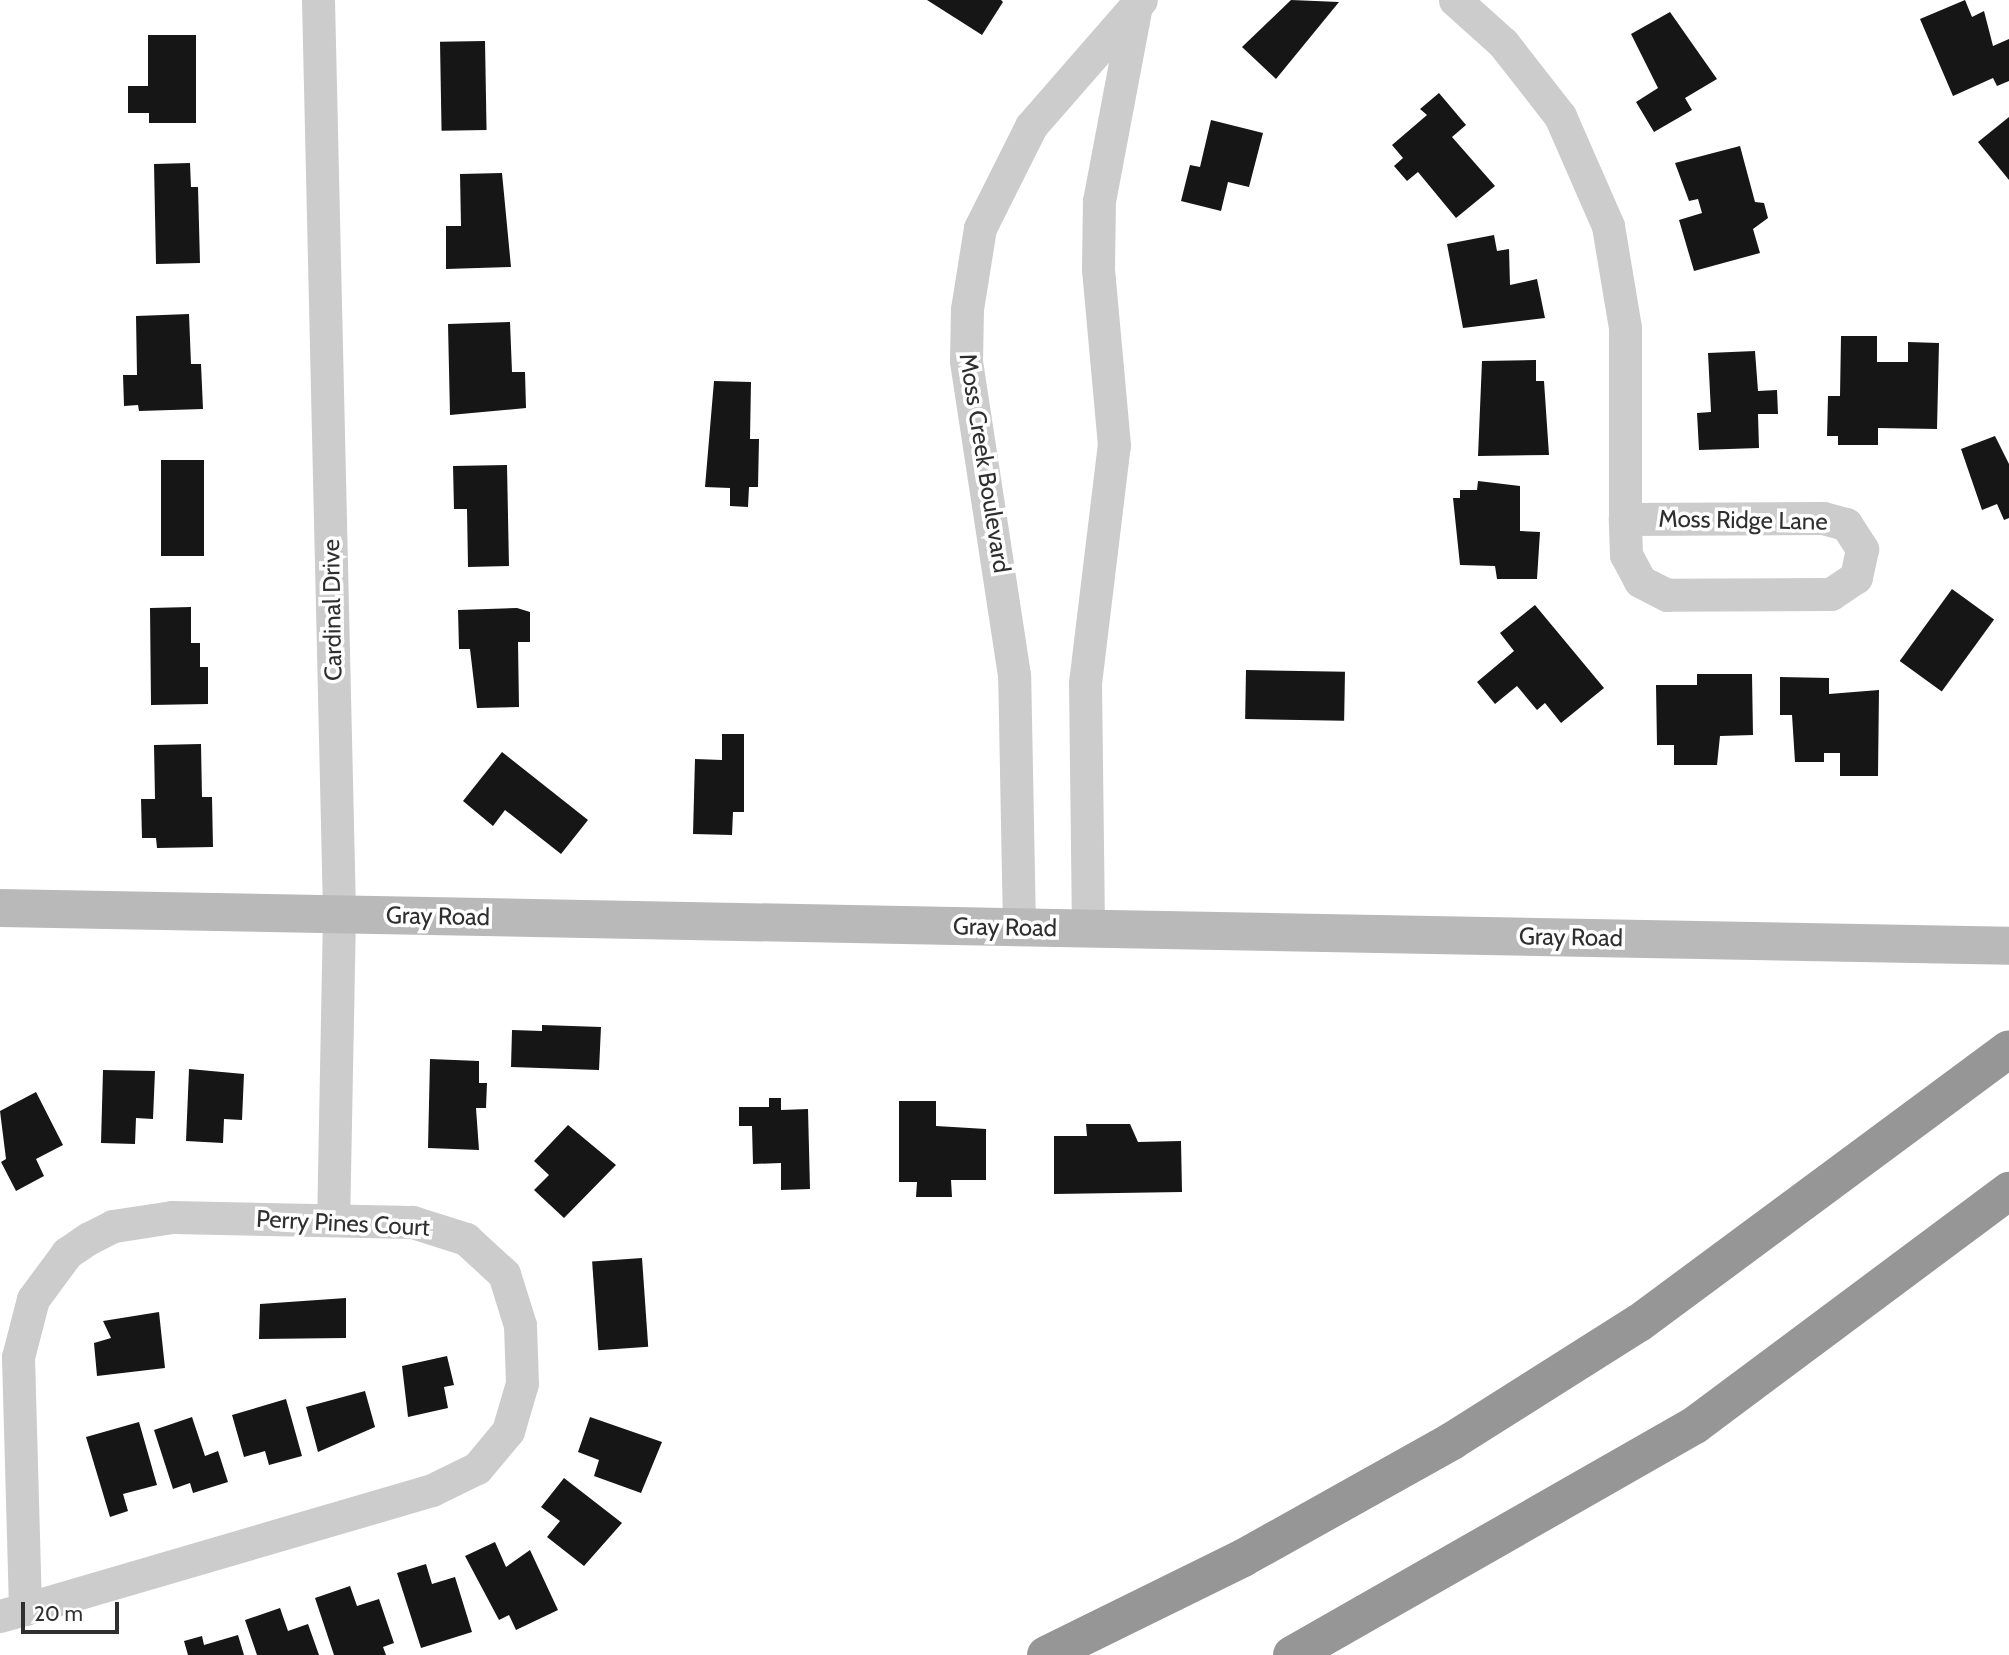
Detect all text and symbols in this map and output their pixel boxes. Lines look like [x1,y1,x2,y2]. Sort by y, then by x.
street label: Moss Creek Boulevard [953,351,1017,575]
street label: Moss Ridge Lane [1658,504,1828,536]
street label: Cardinal Drive [316,539,348,681]
street label: Gray Road [386,901,490,931]
street label: Gray Road [953,912,1057,942]
street label: Gray Road [1519,922,1623,952]
street label: Perry Pines Court [255,1204,431,1242]
scale bar [24,1588,122,1632]
text: 20 m [34,1601,83,1626]

